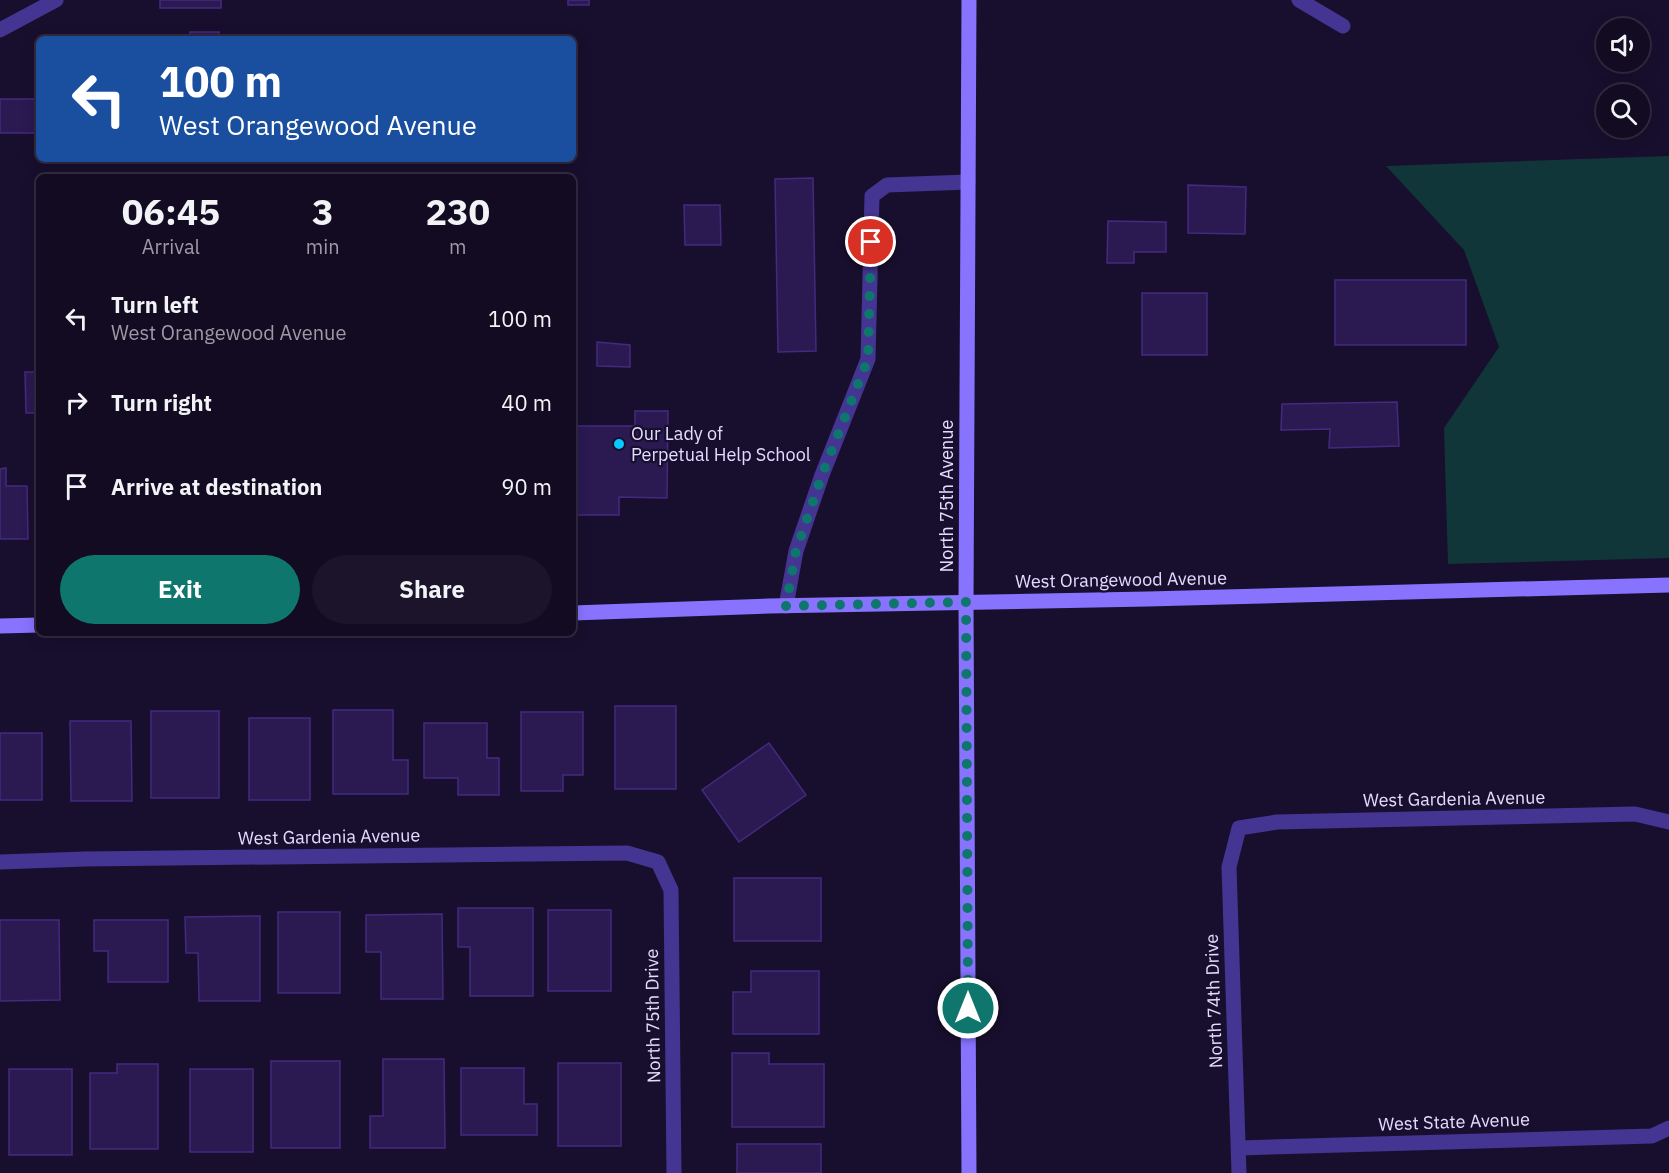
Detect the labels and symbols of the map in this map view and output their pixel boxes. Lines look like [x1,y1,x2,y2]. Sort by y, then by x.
pin [845,216,896,267]
street label: North 75th Avenue [935,419,958,572]
place label: Our Lady of Perpetual Help School [631,422,811,466]
marker: Our Lady of Perpetual Help School [612,437,626,451]
street label: West Orangewood Avenue [1015,566,1227,593]
street label: West Gardenia Avenue [1363,785,1546,812]
street label: West Gardenia Avenue [238,823,421,850]
street label: North 74th Drive [1200,933,1227,1069]
street label: North 75th Drive [640,948,665,1083]
position arrow [936,976,1000,1040]
street label: West State Avenue [1378,1107,1530,1136]

